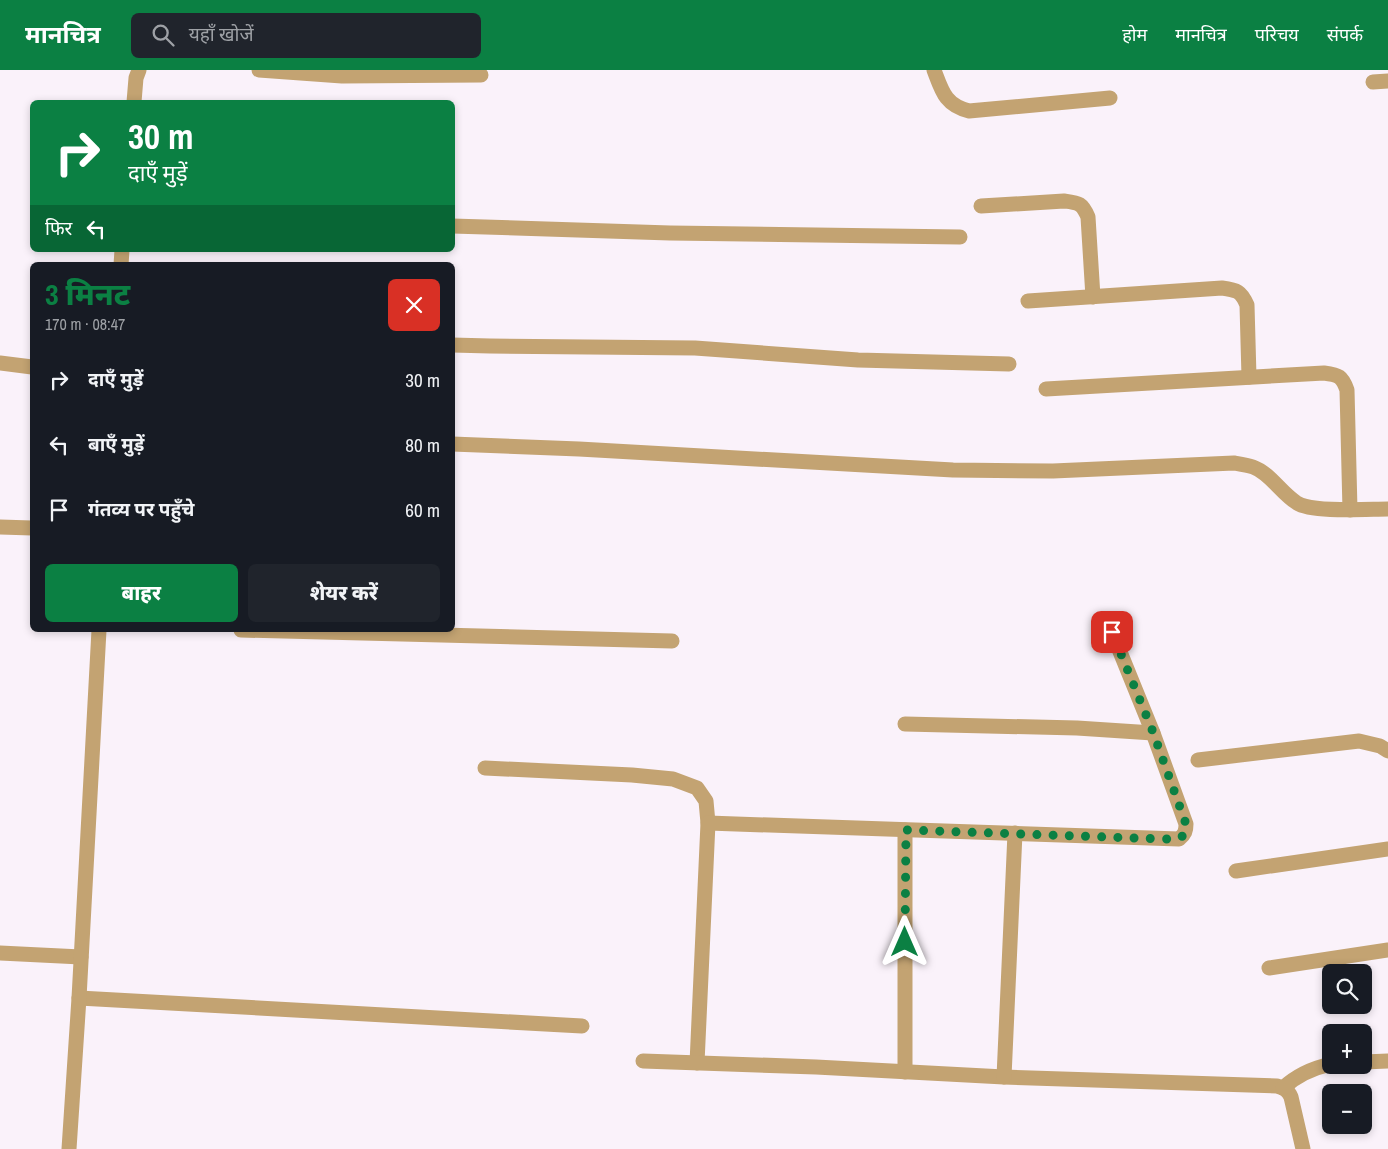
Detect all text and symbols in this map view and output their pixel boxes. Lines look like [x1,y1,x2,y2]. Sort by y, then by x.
search box [131,13,481,58]
text: मानचित्र [25,18,101,50]
icon: search [149,21,177,49]
text: यहाँ खोजें [189,21,254,47]
text: होम [1122,22,1147,47]
text: मानचित्र [1175,22,1227,47]
text: परिचय [1255,22,1299,47]
text: संपर्क [1327,22,1363,47]
text: 30 m [128,113,193,160]
icon: right [45,120,110,185]
text: दाएँ मुड़ें [128,158,188,188]
text: फिर [45,215,72,241]
icon: left [82,215,110,243]
text: 3 मिनट [45,274,130,314]
button: close [388,279,440,331]
text: 170 m · 08:47 [45,313,125,335]
icon: right [45,366,73,394]
text: दाएँ मुड़ें [88,366,143,392]
text: 30 m [405,367,440,393]
icon: left [45,431,73,459]
text: बाएँ मुड़ें [88,431,144,457]
text: 80 m [405,432,440,458]
icon: arrive [45,496,73,524]
text: गंतव्य पर पहुँचे [88,496,194,522]
text: 60 m [405,497,440,523]
button: बाहर [45,564,238,622]
button: शेयर करें [248,564,440,622]
pin [1091,611,1133,653]
icon: arrive [1098,618,1126,646]
position arrow [878,915,930,967]
map controls [1322,964,1372,1134]
button: search [1322,964,1372,1014]
button: + [1322,1024,1372,1074]
button: − [1322,1084,1372,1134]

